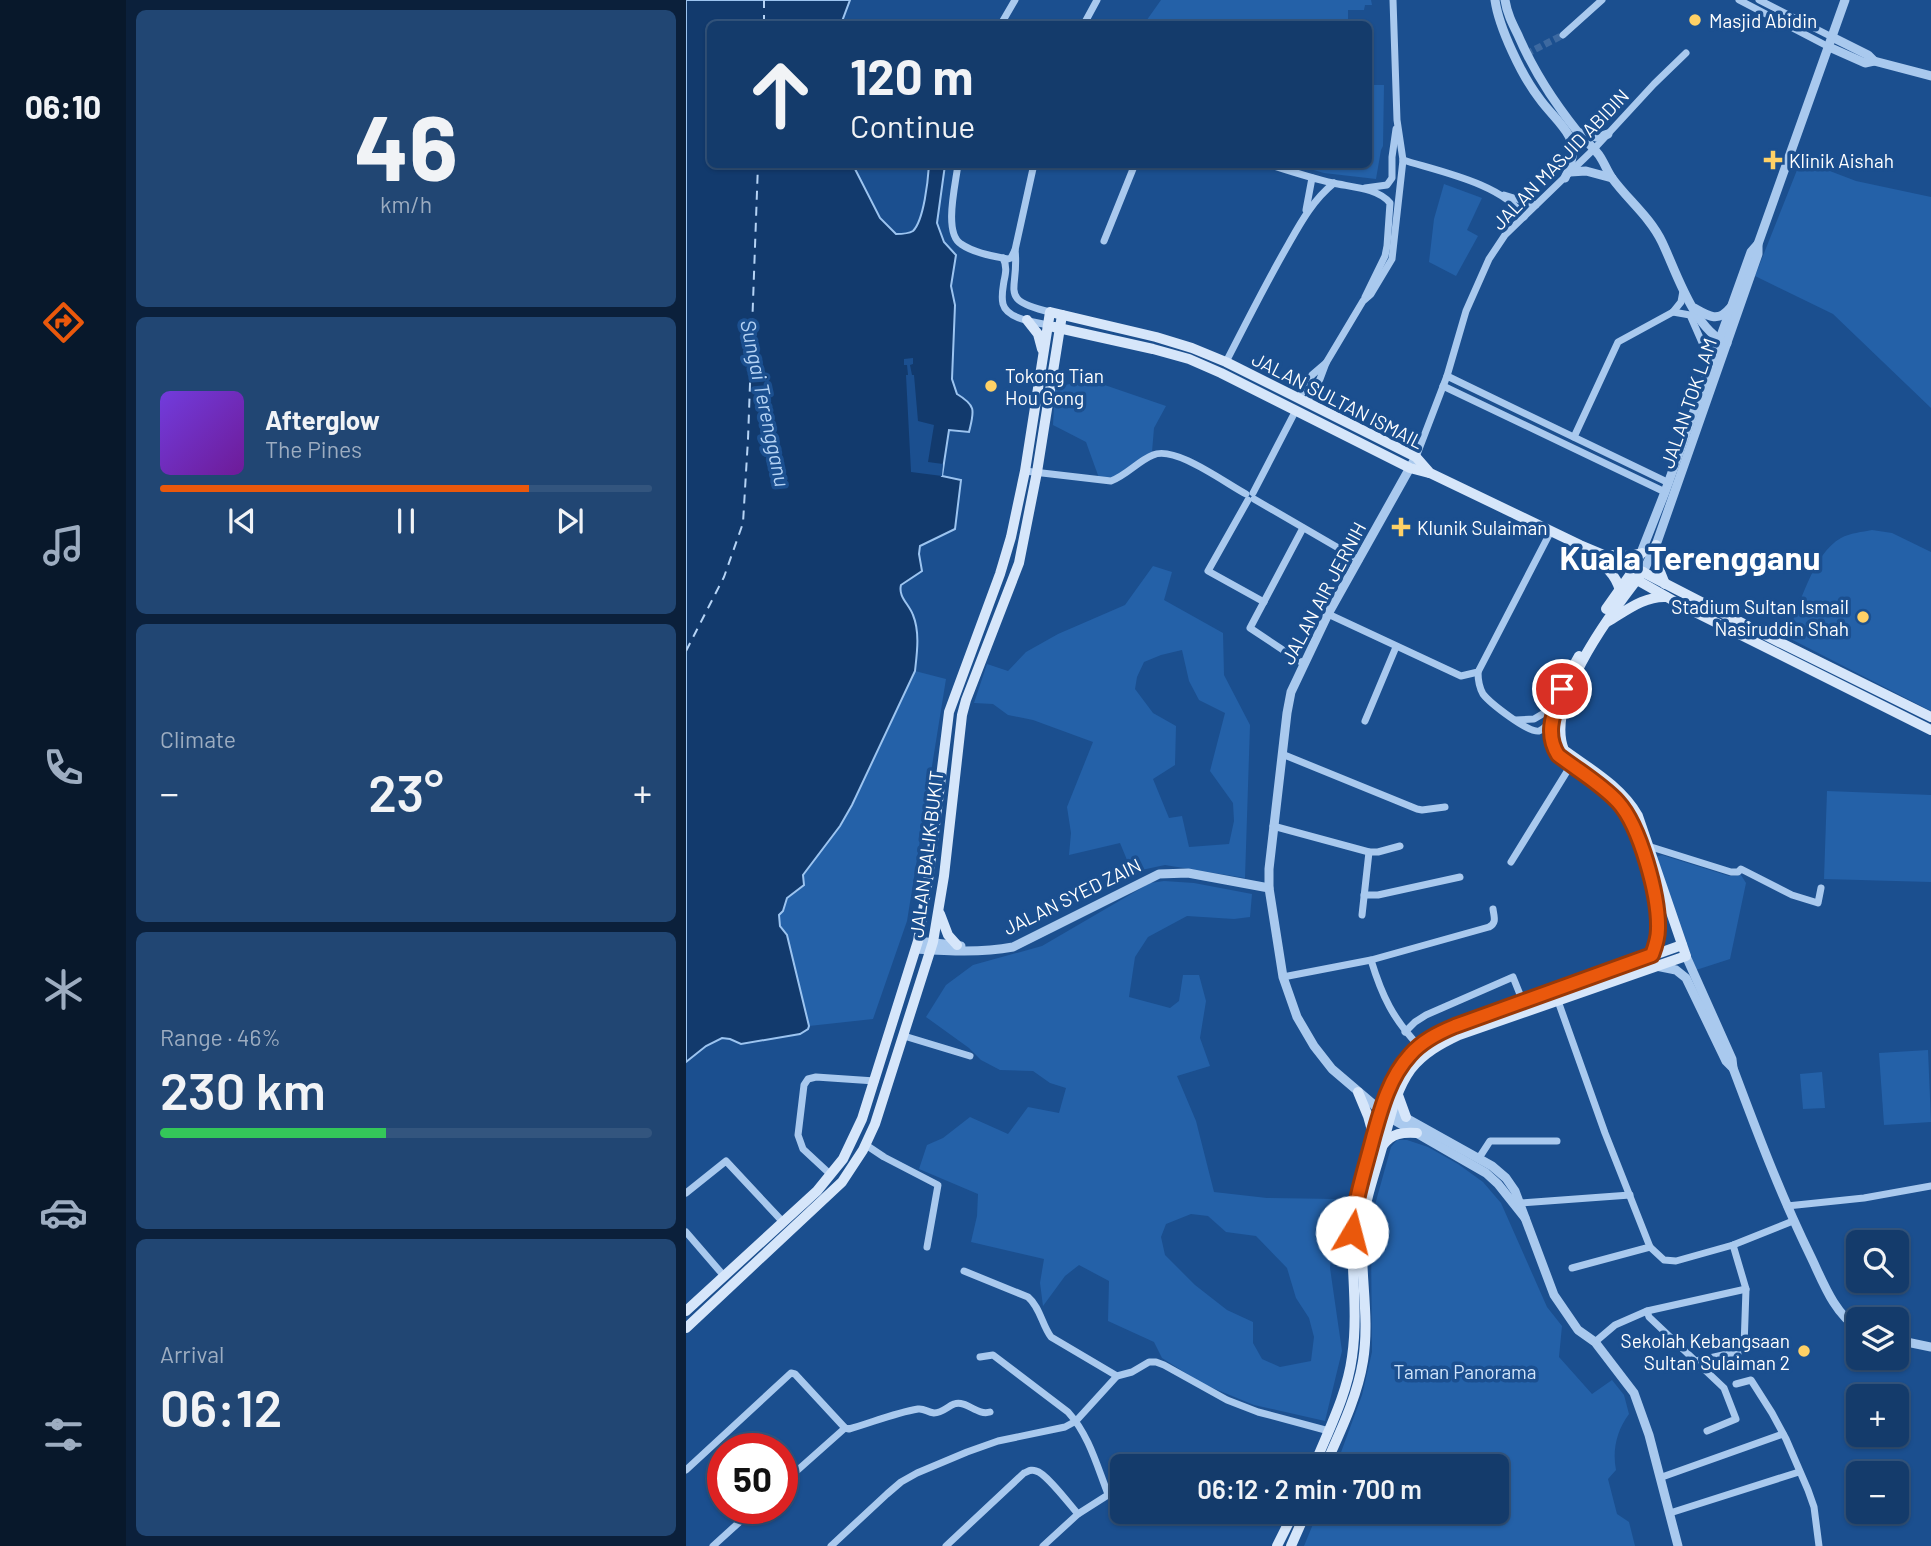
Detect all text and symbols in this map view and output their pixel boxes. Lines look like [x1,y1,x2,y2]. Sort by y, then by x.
place label: Masjid Abidin [1709,9,1817,32]
marker: Masjid Abidin [1687,12,1703,28]
text: 120 m [850,46,973,105]
icon: ahead [735,49,826,140]
street label: JALAN MASJID ABIDIN [1487,84,1633,234]
text: 06:10 [25,87,101,125]
text: 46 [354,90,458,199]
text: Continue [850,106,975,144]
place label: Klinik Aishah [1789,149,1894,172]
marker: Klinik Aishah [1763,150,1783,170]
text: km/h [380,190,432,218]
icon: directions [39,298,88,347]
water label: Sungai Terengganu [736,317,796,489]
street label: JALAN TOK LAM [1655,335,1721,471]
street label: JALAN SULTAN ISMAIL [1248,347,1428,453]
place label: Tokong Tian Hou Gong [1005,364,1104,409]
marker: Tokong Tian Hou Gong [983,378,999,394]
text: Afterglow [265,404,380,435]
text: The Pines [265,435,362,463]
icon: previous [223,502,261,540]
icon: pause [387,502,425,540]
icon: next [551,502,589,540]
place label: Klunik Sulaiman [1417,516,1547,539]
marker: Klunik Sulaiman [1391,517,1411,537]
street label: JALAN AIR JERNIH [1276,518,1370,668]
icon: music [39,521,88,570]
district label: Kuala Terengganu [1559,537,1821,577]
place label: Stadium Sultan Ismail Nasiruddin Shah [1671,595,1849,640]
marker: Stadium Sultan Ismail Nasiruddin Shah [1855,609,1871,625]
pin [1532,659,1592,719]
icon: arrive [1543,670,1581,708]
text: Climate [160,725,236,753]
icon: phone [39,743,88,792]
text: 23° [368,760,444,822]
text: − [160,769,179,815]
text: + [633,769,652,815]
street label: JALAN BALIK BUKIT [904,769,948,939]
street label: JALAN SYED ZAIN [999,853,1145,939]
icon: climate [39,965,88,1014]
text: Range · 46% [160,1023,281,1051]
text: 230 km [160,1058,326,1120]
icon: car [39,1188,88,1237]
position arrow [1315,1195,1389,1269]
map controls [1846,1230,1909,1524]
button: search [1846,1230,1909,1293]
button: layers [1846,1307,1909,1370]
place label: Sekolah Kebangsaan Sultan Sulaiman 2 [1621,1329,1790,1374]
text: Arrival [160,1340,224,1368]
marker: Sekolah Kebangsaan Sultan Sulaiman 2 [1796,1343,1812,1359]
park label: Taman Panorama [1393,1360,1537,1383]
text: 06:12 [160,1375,283,1437]
button: + [1846,1384,1909,1447]
icon: filters [39,1410,88,1459]
speed limit sign: 50 [707,1433,798,1524]
button: − [1846,1461,1909,1524]
text: 06:12 · 2 min · 700 m [1197,1473,1422,1504]

